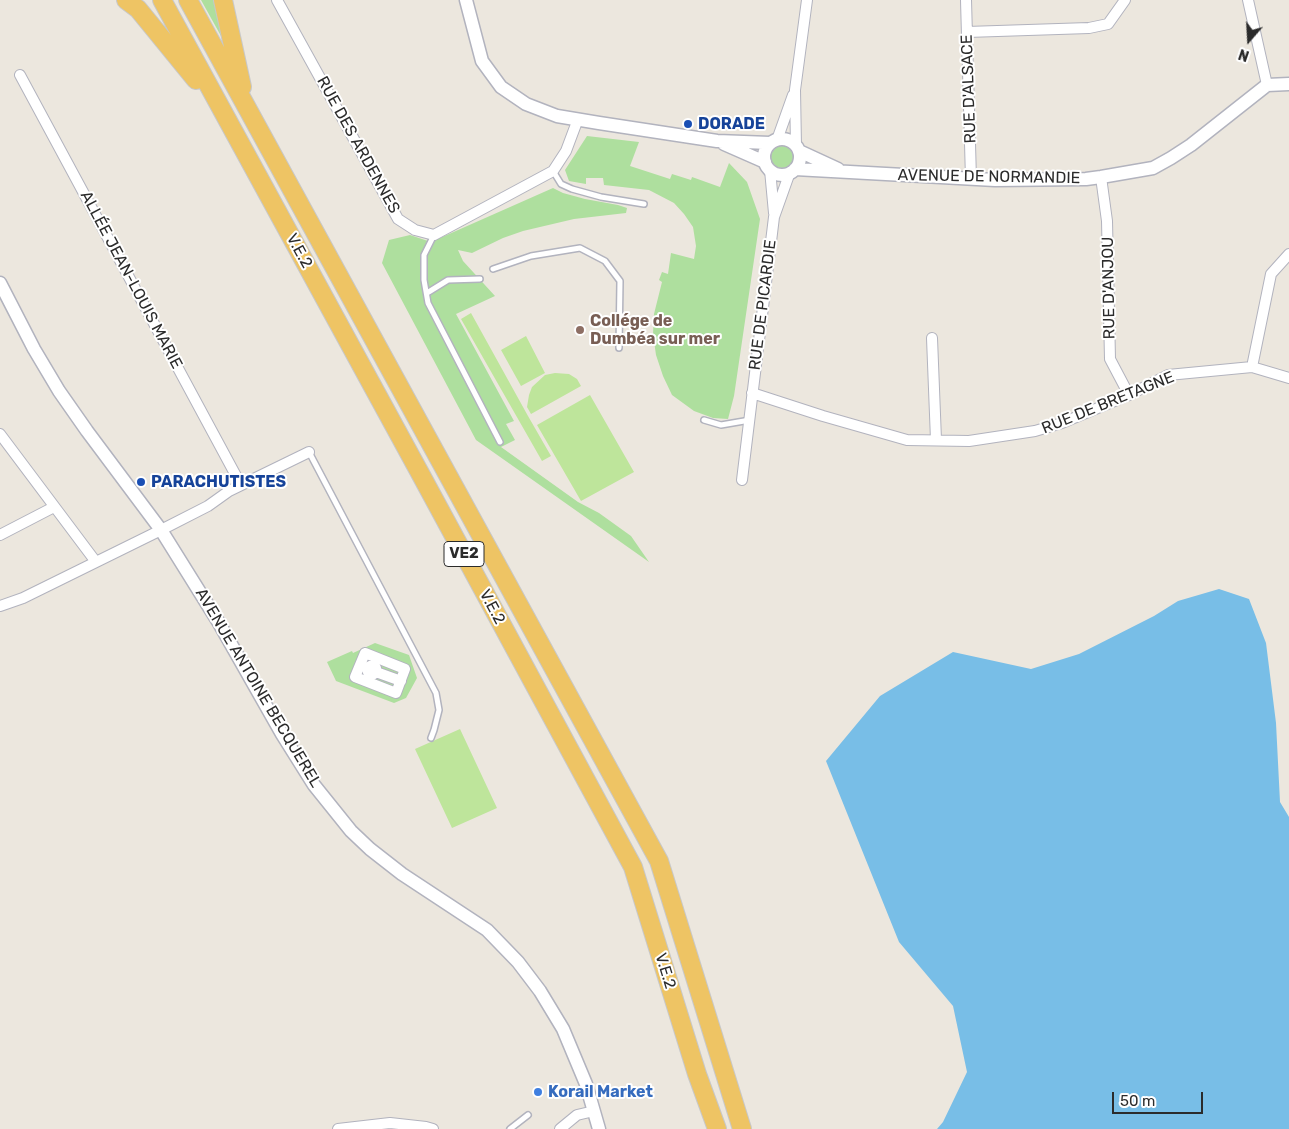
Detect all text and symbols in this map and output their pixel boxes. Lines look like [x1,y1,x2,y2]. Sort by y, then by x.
north arrow [1224,15,1274,65]
street label: RUE D'ALSACE [958,34,980,144]
text: N [1236,45,1251,64]
street label: RUE DES ARDENNES [312,73,404,217]
place label: DORADE [698,114,765,134]
marker: DORADE [682,118,694,130]
street label: AVENUE DE NORMANDIE [897,166,1081,188]
street label: ALLÉE JEAN-LOUIS MARIE [76,188,186,372]
street label: V.E.2 [282,230,316,272]
street label: RUE D'ANJOU [1099,236,1119,340]
street label: RUE DE PICARDIE [745,239,781,371]
place label: Collége de Dumbéa sur mer [590,311,720,349]
marker: Collége de Dumbéa sur mer [574,324,586,336]
street label: RUE DE BRETAGNE [1039,368,1177,438]
place label: PARACHUTISTES [151,472,286,492]
marker: PARACHUTISTES [135,476,147,488]
road number: VE2 [444,542,484,566]
street label: AVENUE ANTOINE BECQUEREL [191,585,325,791]
street label: V.E.2 [475,586,509,628]
street label: V.E.2 [650,951,680,991]
place label: Korail Market [548,1082,653,1102]
scale bar [1114,1082,1205,1114]
marker: Korail Market [532,1086,544,1098]
text: 50 m [1120,1092,1155,1110]

